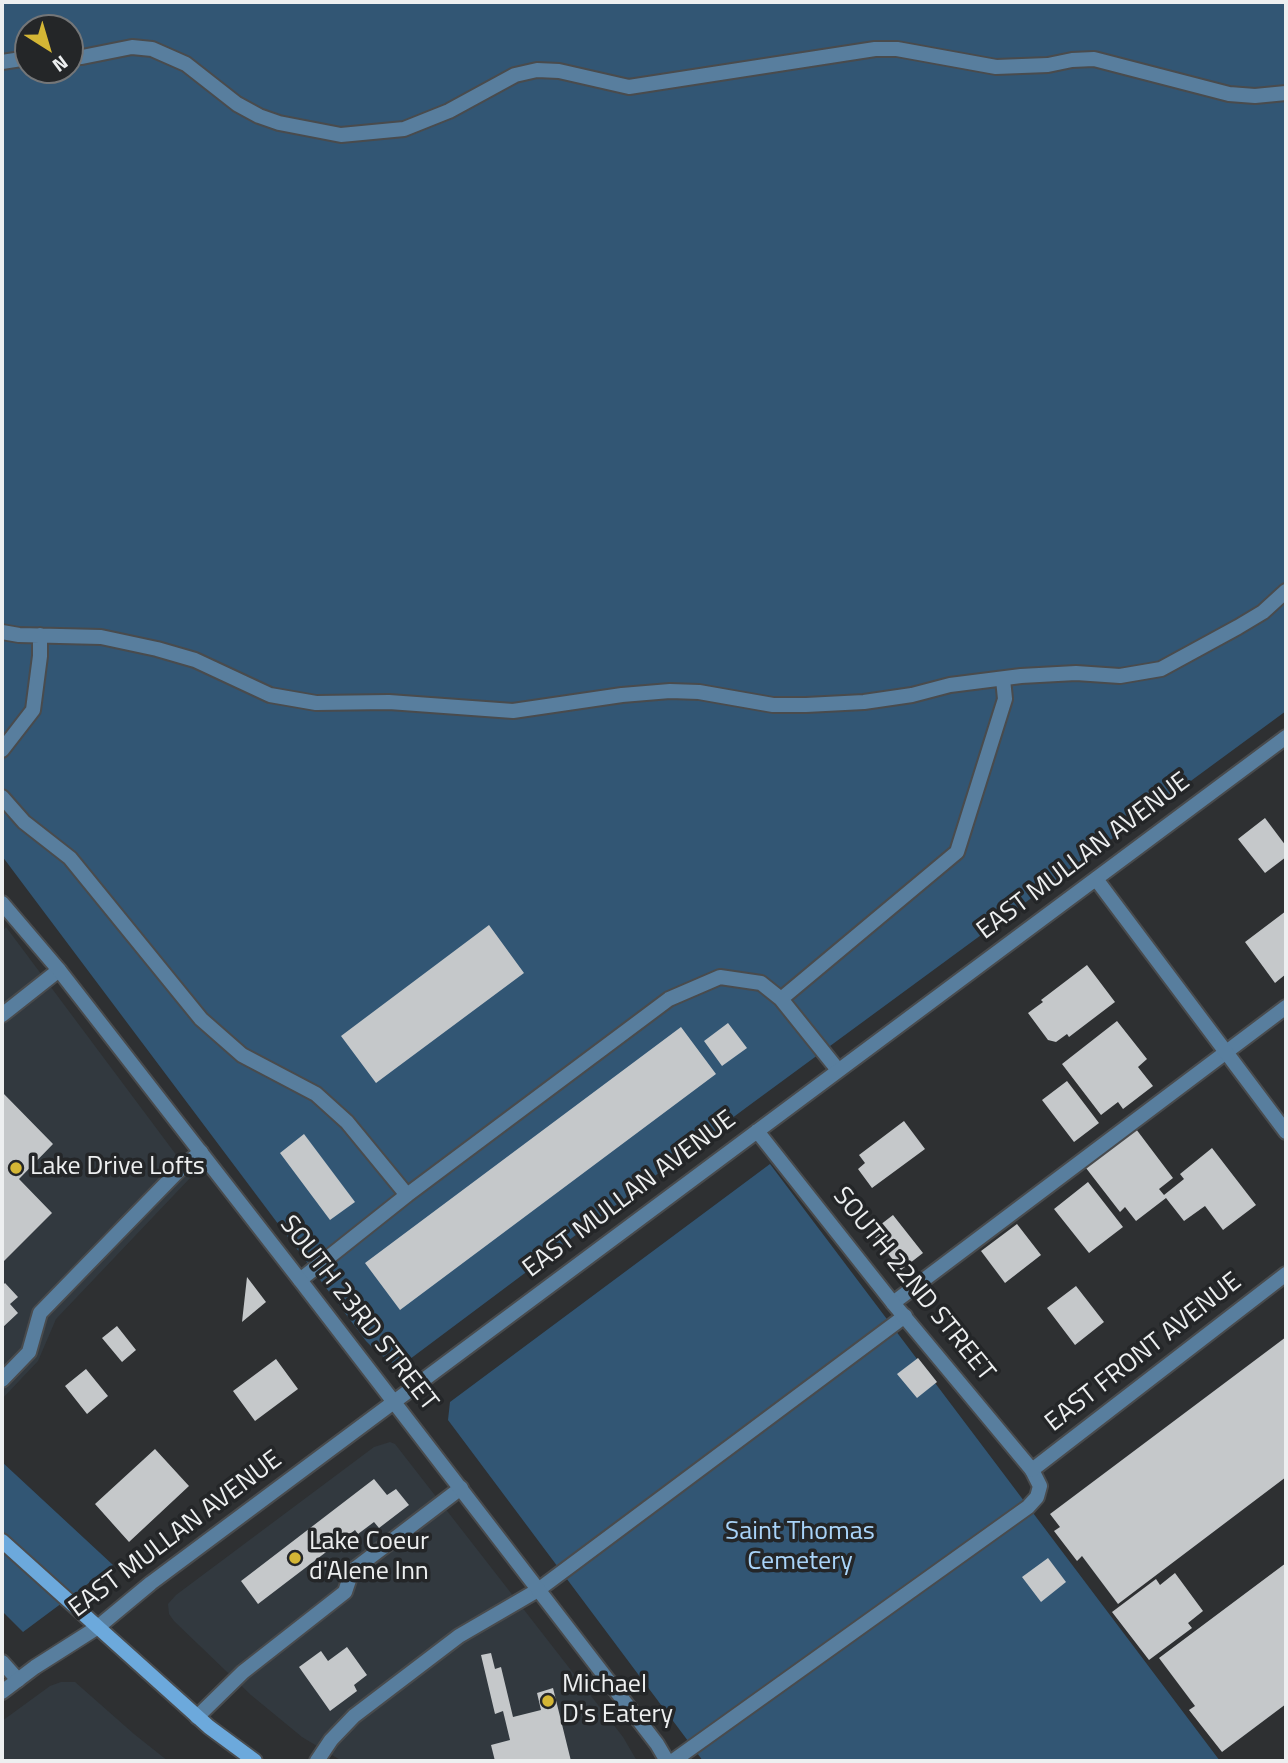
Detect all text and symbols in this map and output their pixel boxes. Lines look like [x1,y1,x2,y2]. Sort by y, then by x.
north arrow [14,14,84,84]
text: N [47,49,75,80]
street label: EAST MULLAN AVENUE [971,767,1197,947]
street label: EAST MULLAN AVENUE [517,1105,743,1285]
place label: Lake Drive Lofts [30,1152,205,1184]
marker: Lake Drive Lofts [8,1160,24,1176]
street label: SOUTH 22ND STREET [825,1182,1001,1388]
street label: SOUTH 23RD STREET [272,1210,444,1418]
street label: EAST FRONT AVENUE [1040,1267,1248,1439]
street label: EAST MULLAN AVENUE [63,1445,289,1625]
park label: Saint Thomas Cemetery [725,1517,875,1578]
place label: Lake Coeur d'Alene Inn [309,1527,429,1588]
marker: Lake Coeur d'Alene Inn [287,1550,303,1566]
place label: Michael D's Eatery [562,1670,673,1732]
marker: Michael D's Eatery [540,1693,556,1709]

